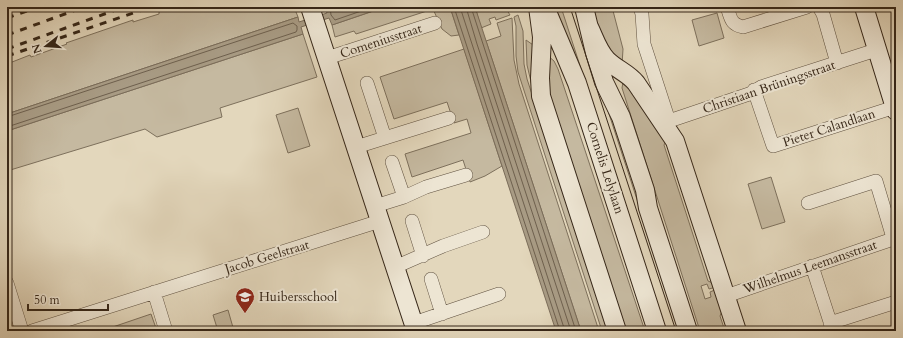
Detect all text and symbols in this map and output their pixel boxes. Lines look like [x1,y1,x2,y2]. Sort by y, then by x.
street label: Comeniusstraat [338,19,424,63]
north arrow [26,26,66,66]
text: N [28,42,45,56]
street label: Christiaan Brüningsstraat [700,56,838,118]
street label: Pieter Calandlaan [780,104,878,151]
street label: Cornelis Lelylaan [582,120,629,217]
street label: Jacob Geelstraat [221,236,311,279]
street label: Wilhelmus Leemansstraat [740,236,879,299]
scale bar [28,286,108,312]
school or university icon: Huibersschool [234,286,256,314]
place label: Huibersschool [259,288,338,306]
text: 50 m [34,292,61,308]

